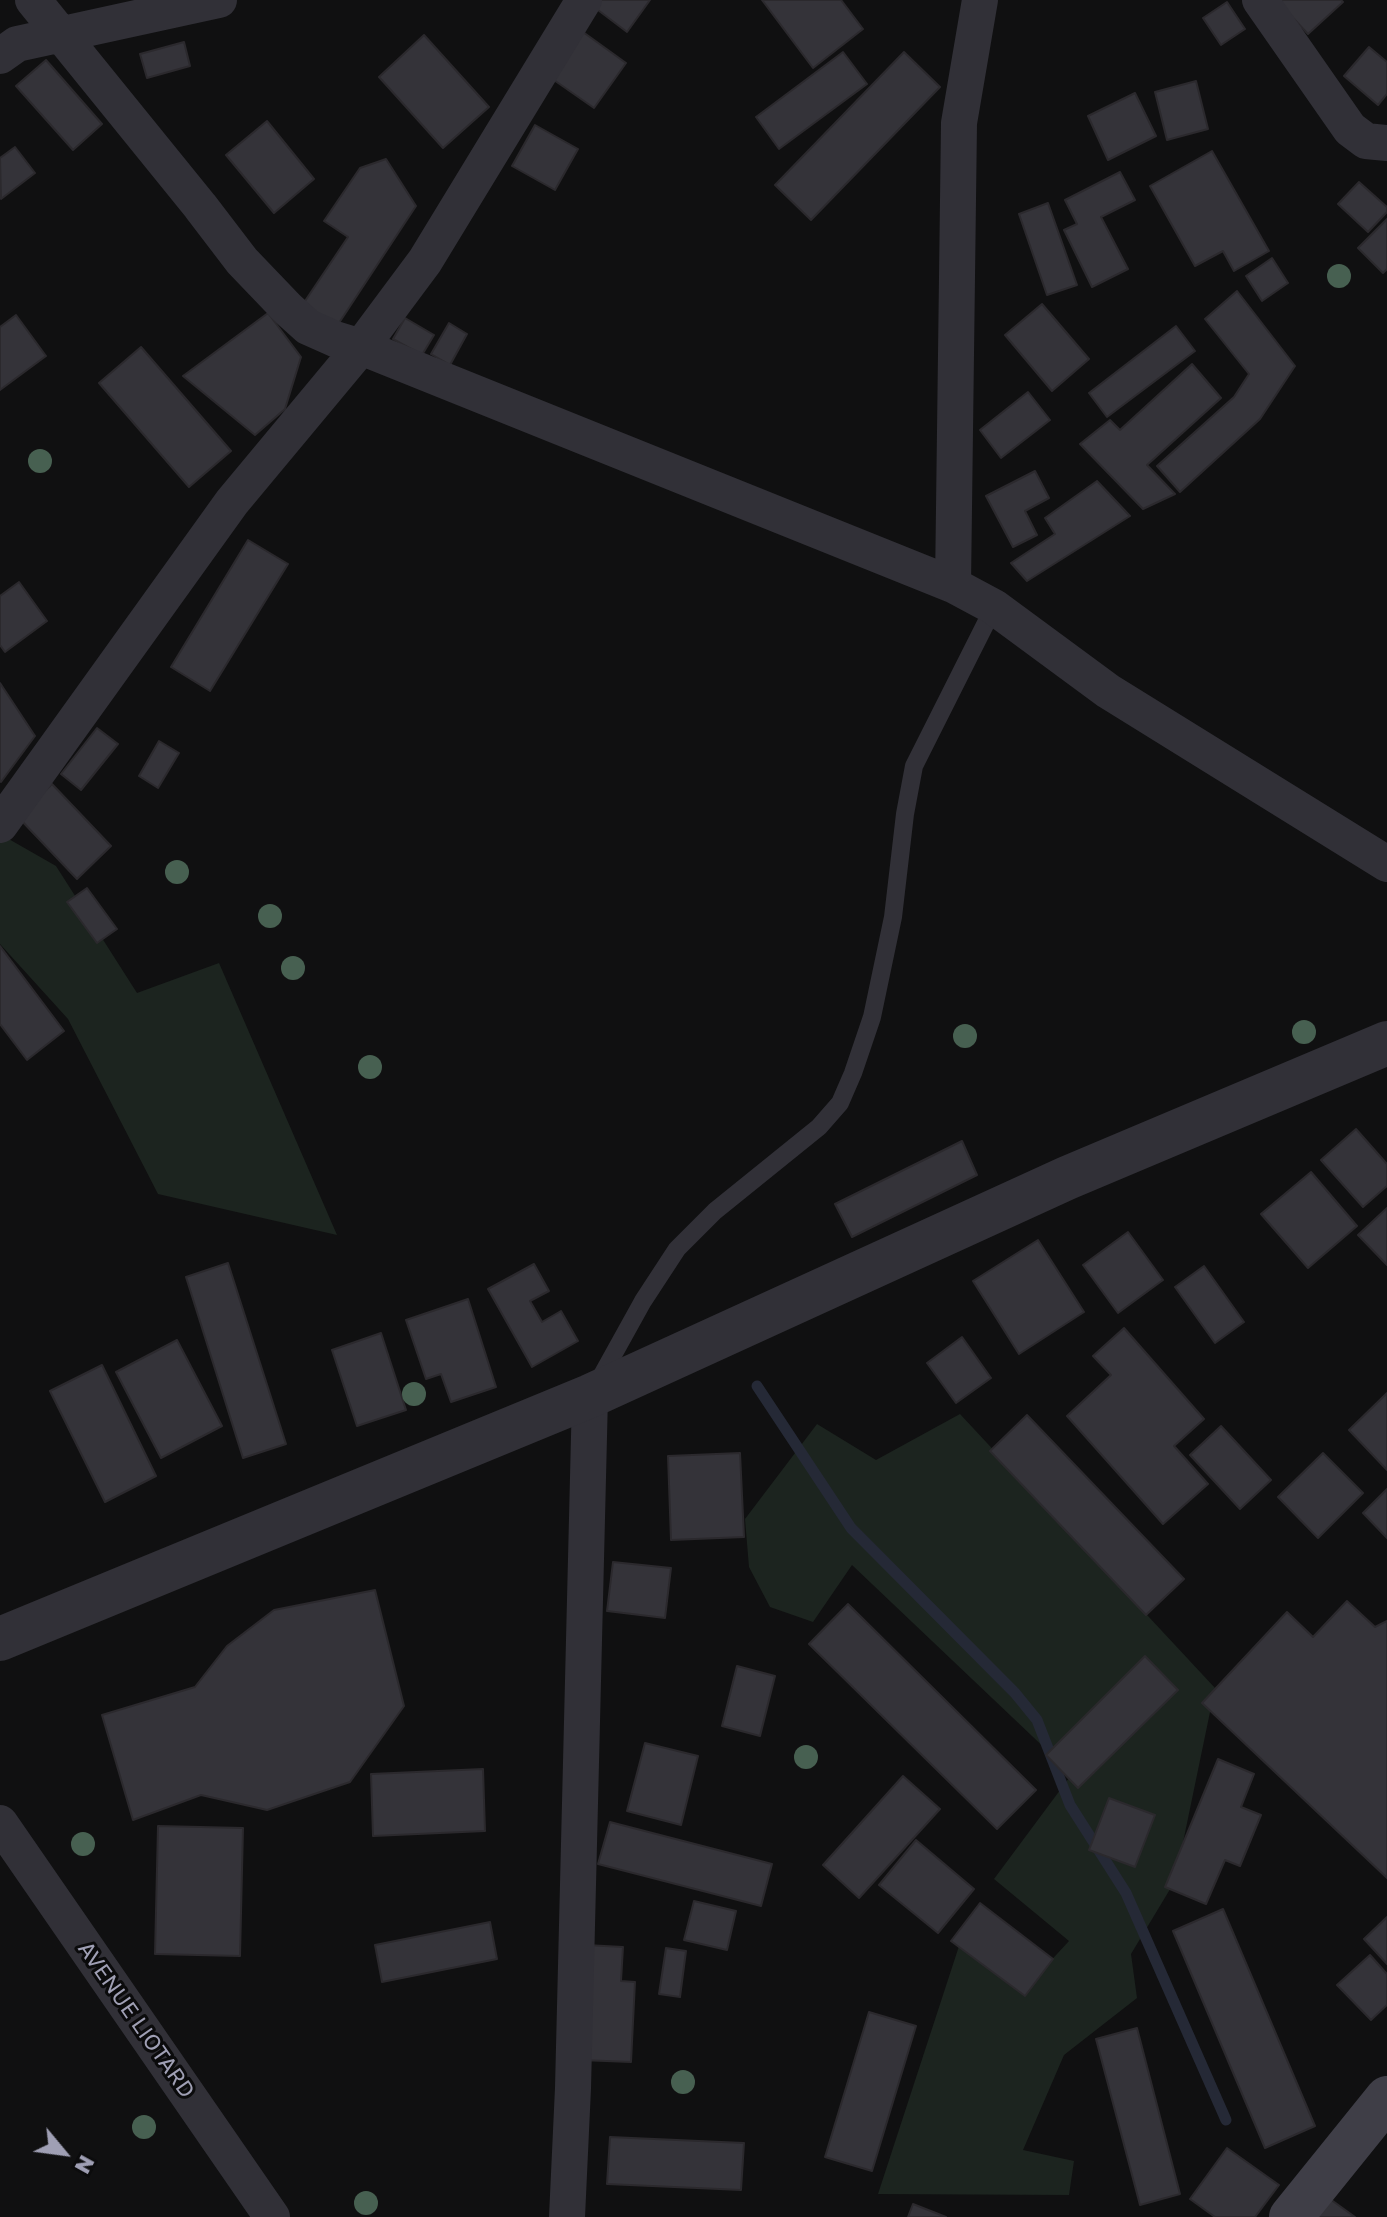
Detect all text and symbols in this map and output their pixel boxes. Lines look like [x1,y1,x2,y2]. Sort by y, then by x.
street label: AVENUE LIOTARD [72,1937,200,2103]
north arrow [24,2113,104,2193]
text: N [70,2151,101,2179]

